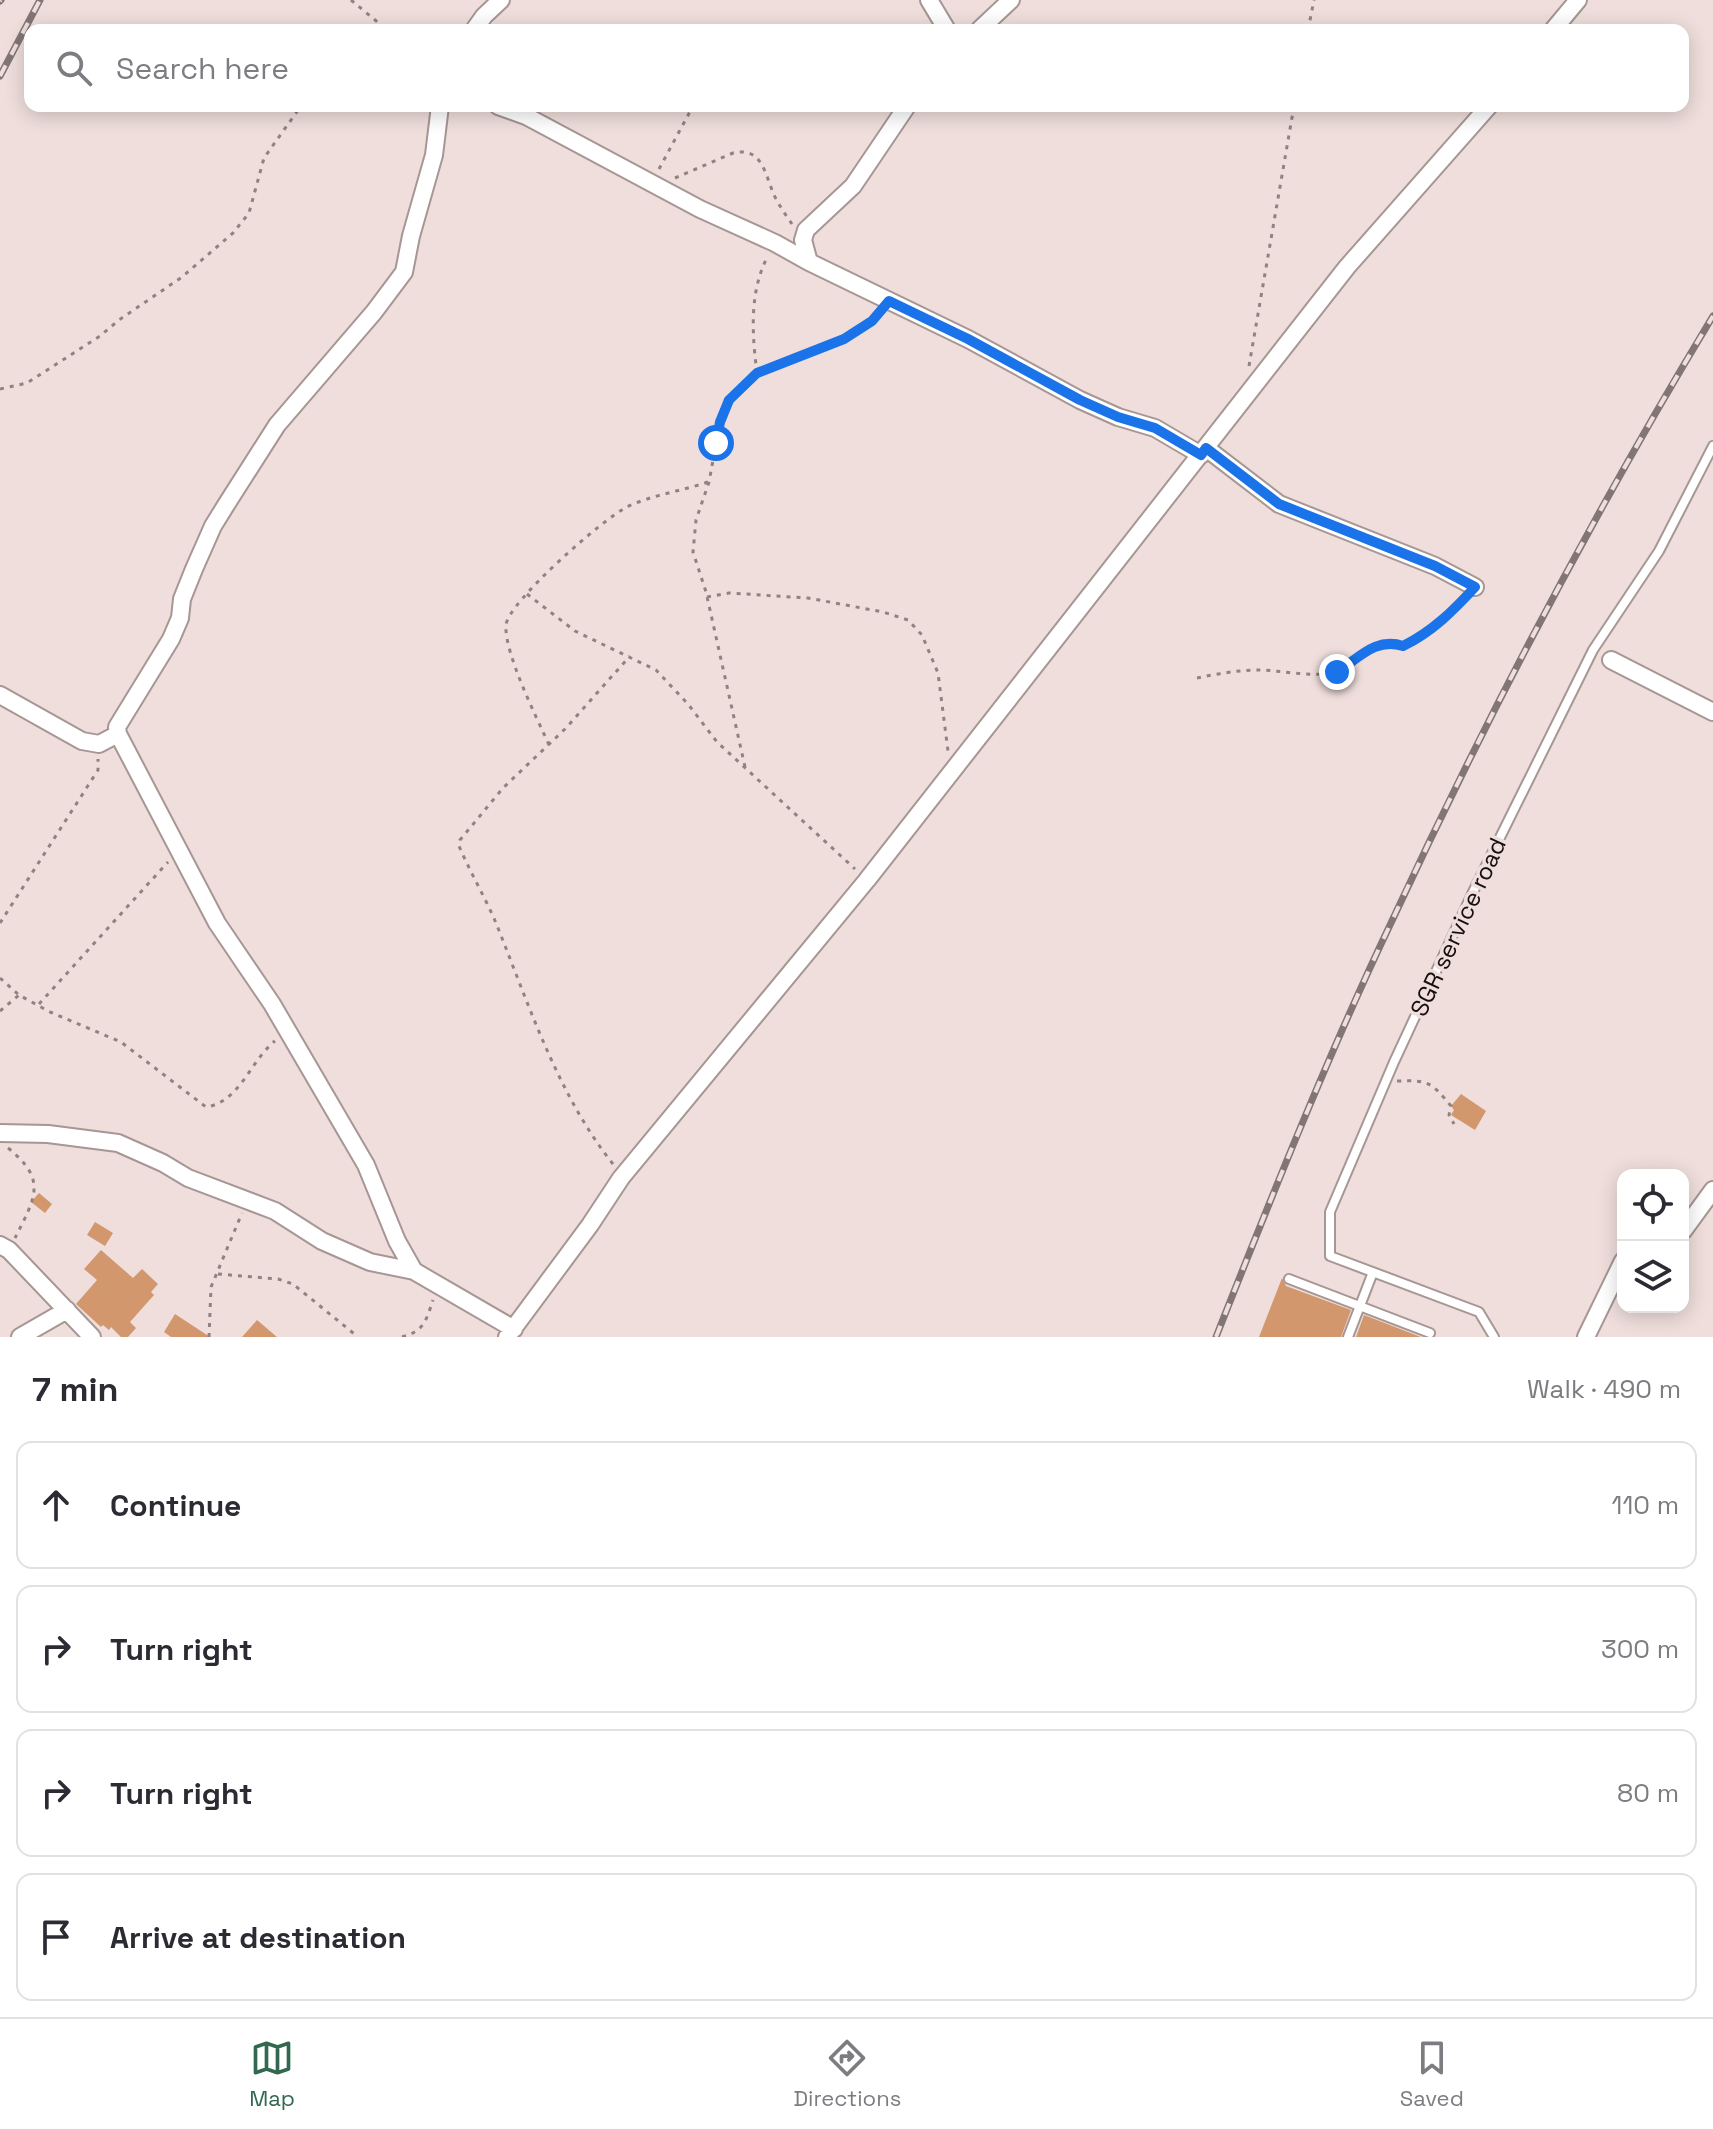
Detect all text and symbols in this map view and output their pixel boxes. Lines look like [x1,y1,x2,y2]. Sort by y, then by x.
search box [24,24,1689,112]
icon: search [52,46,96,90]
text: Search here [116,49,289,88]
route start [698,425,734,461]
route end [1319,654,1355,690]
street label: SGR service road [1403,833,1513,1021]
map controls [1617,1169,1689,1313]
button: locate [1617,1169,1689,1241]
button: layers [1617,1241,1689,1313]
text: 7 min [32,1368,119,1411]
text: Walk · 490 m [1527,1372,1681,1406]
icon: ahead [34,1483,78,1527]
text: Continue [110,1486,241,1525]
text: 110 m [1612,1488,1679,1522]
icon: right [34,1627,78,1671]
text: Turn right [110,1630,253,1669]
text: 300 m [1601,1632,1679,1666]
icon: right [34,1771,78,1815]
text: Turn right [110,1774,253,1813]
text: 80 m [1617,1776,1679,1810]
icon: arrive [34,1915,78,1959]
text: Arrive at destination [110,1918,406,1957]
tab: Map [249,2036,295,2112]
tab: Directions [793,2036,901,2112]
tab: Saved [1400,2036,1464,2112]

